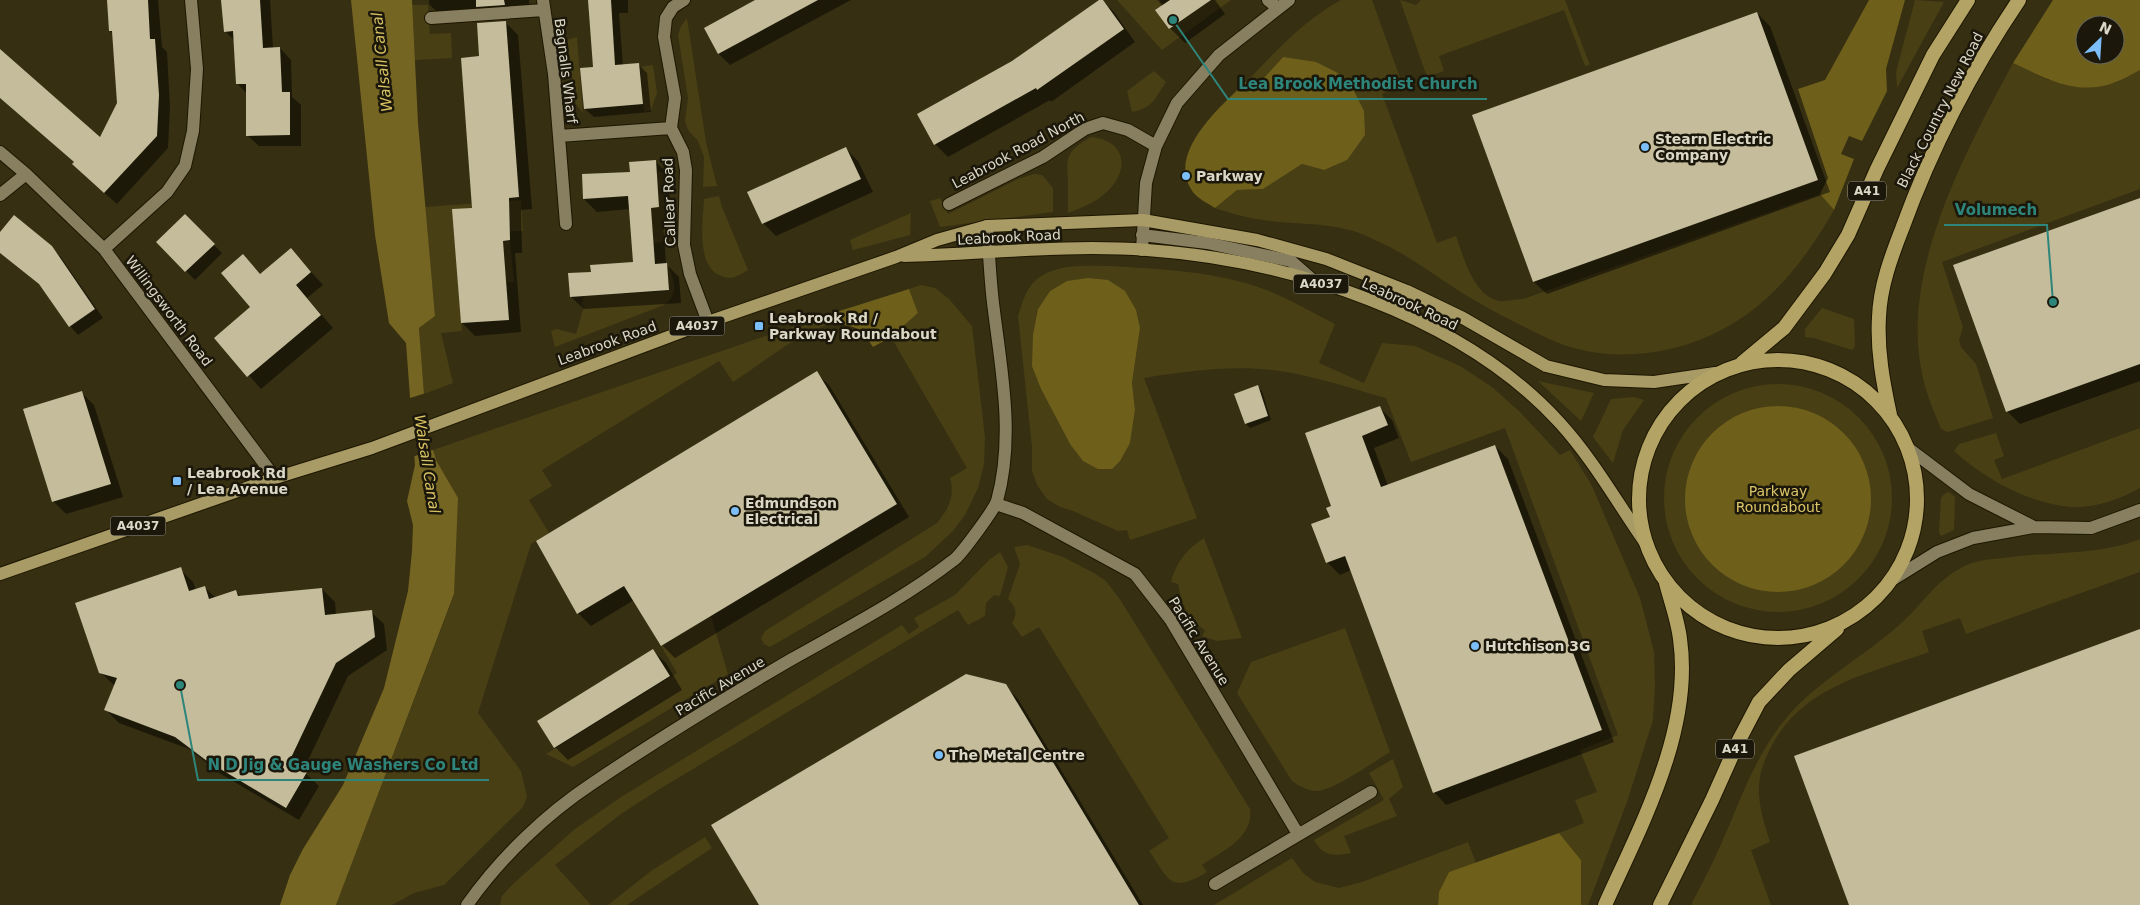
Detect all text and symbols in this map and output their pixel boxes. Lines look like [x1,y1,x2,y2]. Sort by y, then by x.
water label: Walsall Canal [368,11,396,113]
north arrow [2075,15,2125,65]
street label: Bagnalls Wharf [552,17,581,126]
text: N [2097,18,2114,38]
street label: Black Country New Road [1894,30,1986,190]
callout: Lea Brook Methodist Church [1228,69,1487,99]
text: Lea Brook Methodist Church [1238,75,1478,93]
street label: Leabrook Road North [949,108,1087,192]
place label: Stearn Electric Company [1655,131,1771,163]
marker: Stearn Electric Company [1639,141,1651,153]
street label: Callear Road [659,157,679,247]
place label: Parkway [1196,168,1263,184]
marker: Parkway [1180,170,1192,182]
road number: A41 [1848,182,1886,200]
callout: Volumech [1944,195,2047,225]
text: Volumech [1955,201,2037,219]
street label: Leabrook Road [957,226,1061,248]
street label: Willingsworth Road [122,253,216,369]
road number: A4037 [1294,274,1348,294]
street label: Leabrook Road [1360,275,1460,333]
place label: Leabrook Rd / Parkway Roundabout [769,310,937,342]
road number: A4037 [670,316,724,336]
street label: Leabrook Road [555,318,659,368]
marker: Leabrook Rd / Parkway Roundabout [753,320,765,332]
water label: Walsall Canal [410,413,444,516]
place label: Leabrook Rd / Lea Avenue [187,465,288,497]
marker: Leabrook Rd / Lea Avenue [171,475,183,487]
park label: Parkway Roundabout [1736,483,1821,515]
place label: Edmundson Electrical [745,495,837,527]
marker: Edmundson Electrical [729,505,741,517]
road number: A4037 [110,516,166,536]
street label: Pacific Avenue [1165,594,1233,688]
place label: Hutchison 3G [1485,638,1590,654]
marker: Hutchison 3G [1469,640,1481,652]
street label: Pacific Avenue [673,653,767,719]
road number: A41 [1716,740,1754,759]
place label: The Metal Centre [949,747,1085,763]
marker: The Metal Centre [933,749,945,761]
callout: N D Jig & Gauge Washers Co Ltd [198,750,489,780]
text: N D Jig & Gauge Washers Co Ltd [207,756,479,774]

